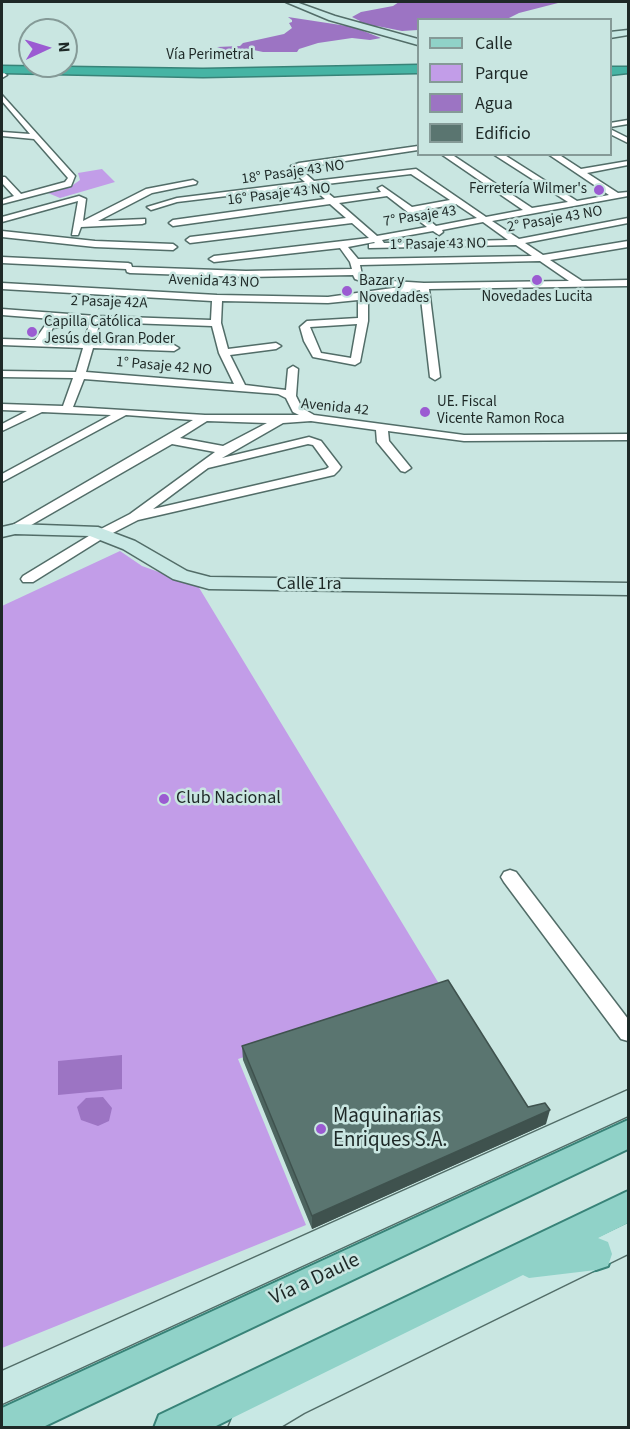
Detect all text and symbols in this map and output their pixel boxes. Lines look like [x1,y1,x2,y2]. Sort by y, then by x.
north arrow [18,18,78,78]
legend [417,18,612,156]
text: Calle [475,31,512,56]
text: N [53,41,75,53]
street label: Vía Perimetral [166,47,254,65]
text: Parque [475,61,528,86]
text: Agua [475,91,513,116]
text: Edificio [475,121,531,146]
street label: 18° Pasaje 43 NO [240,157,346,189]
street label: 16° Pasaje 43 NO [226,180,332,210]
place label: Ferretería Wilmer's [469,181,587,199]
marker: Ferretería Wilmer's [592,183,606,197]
street label: 7° Pasaje 43 [382,202,458,232]
street label: 2° Pasaje 43 NO [506,203,604,237]
street label: 1° Pasaje 43 NO [390,235,486,255]
street label: Avenida 43 NO [168,271,260,293]
place label: Bazar y Novedades [359,273,429,308]
marker: Novedades Lucita [530,273,544,287]
marker: Bazar y Novedades [340,284,354,298]
place label: Novedades Lucita [481,289,593,307]
street label: 2 Pasaje 42A [70,293,148,313]
place label: Capilla Católica Jesús del Gran Poder [44,314,175,349]
marker: Capilla Católica Jesús del Gran Poder [25,325,39,339]
street label: 1° Pasaje 42 NO [115,354,213,380]
place label: UE. Fiscal Vicente Ramon Roca [437,394,564,429]
street label: Avenida 42 [300,395,370,421]
marker: UE. Fiscal Vicente Ramon Roca [418,405,432,419]
street label: Calle 1ra [277,574,341,596]
place label: Club Nacional [176,788,281,810]
marker: Club Nacional [157,792,171,806]
place label: Maquinarias Enriques S.A. [333,1104,448,1154]
marker: Maquinarias Enriques S.A. [314,1122,328,1136]
street label: Vía a Daule [266,1248,364,1312]

